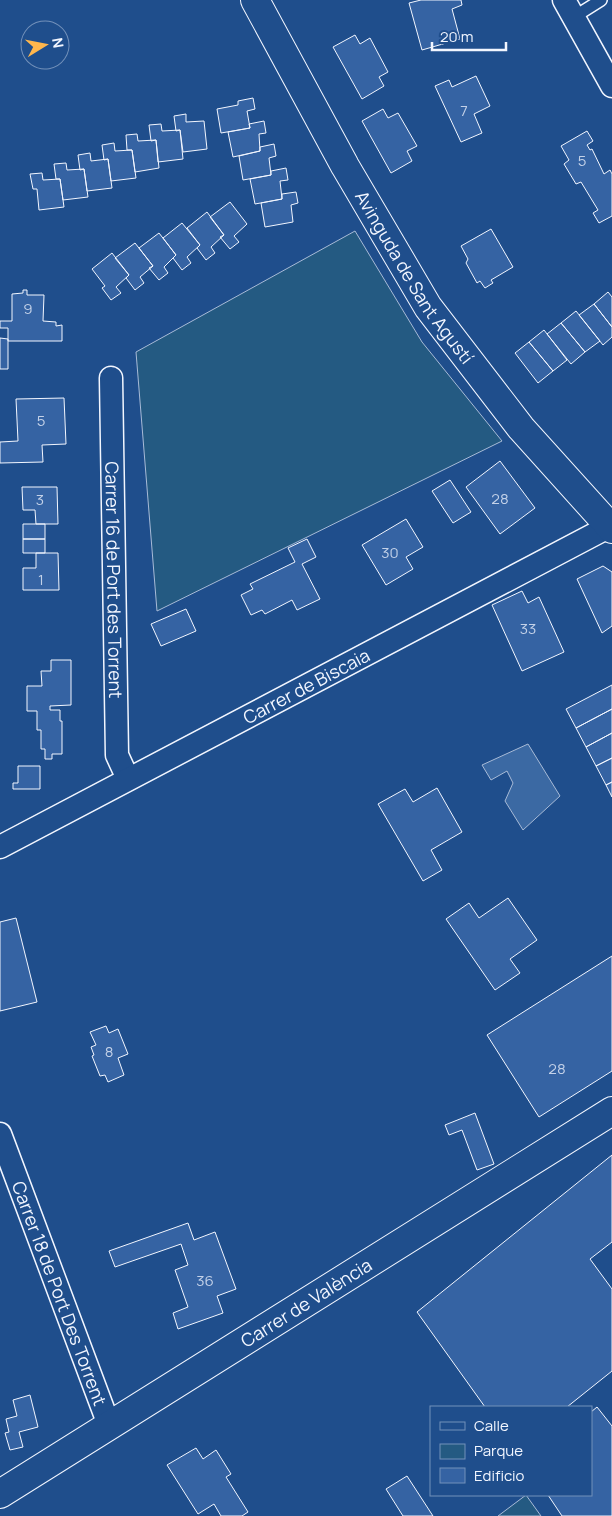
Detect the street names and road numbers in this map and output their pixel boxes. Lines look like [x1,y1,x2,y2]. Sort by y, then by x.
street label: Avinguda de Sant Agustí [350,186,479,368]
street label: Carrer 16 de Port des Torrent [100,461,128,699]
street label: Carrer de Biscaia [239,643,374,729]
street label: Carrer 18 de Port Des Torrent [7,1178,113,1409]
street label: Carrer de València [236,1252,376,1353]

